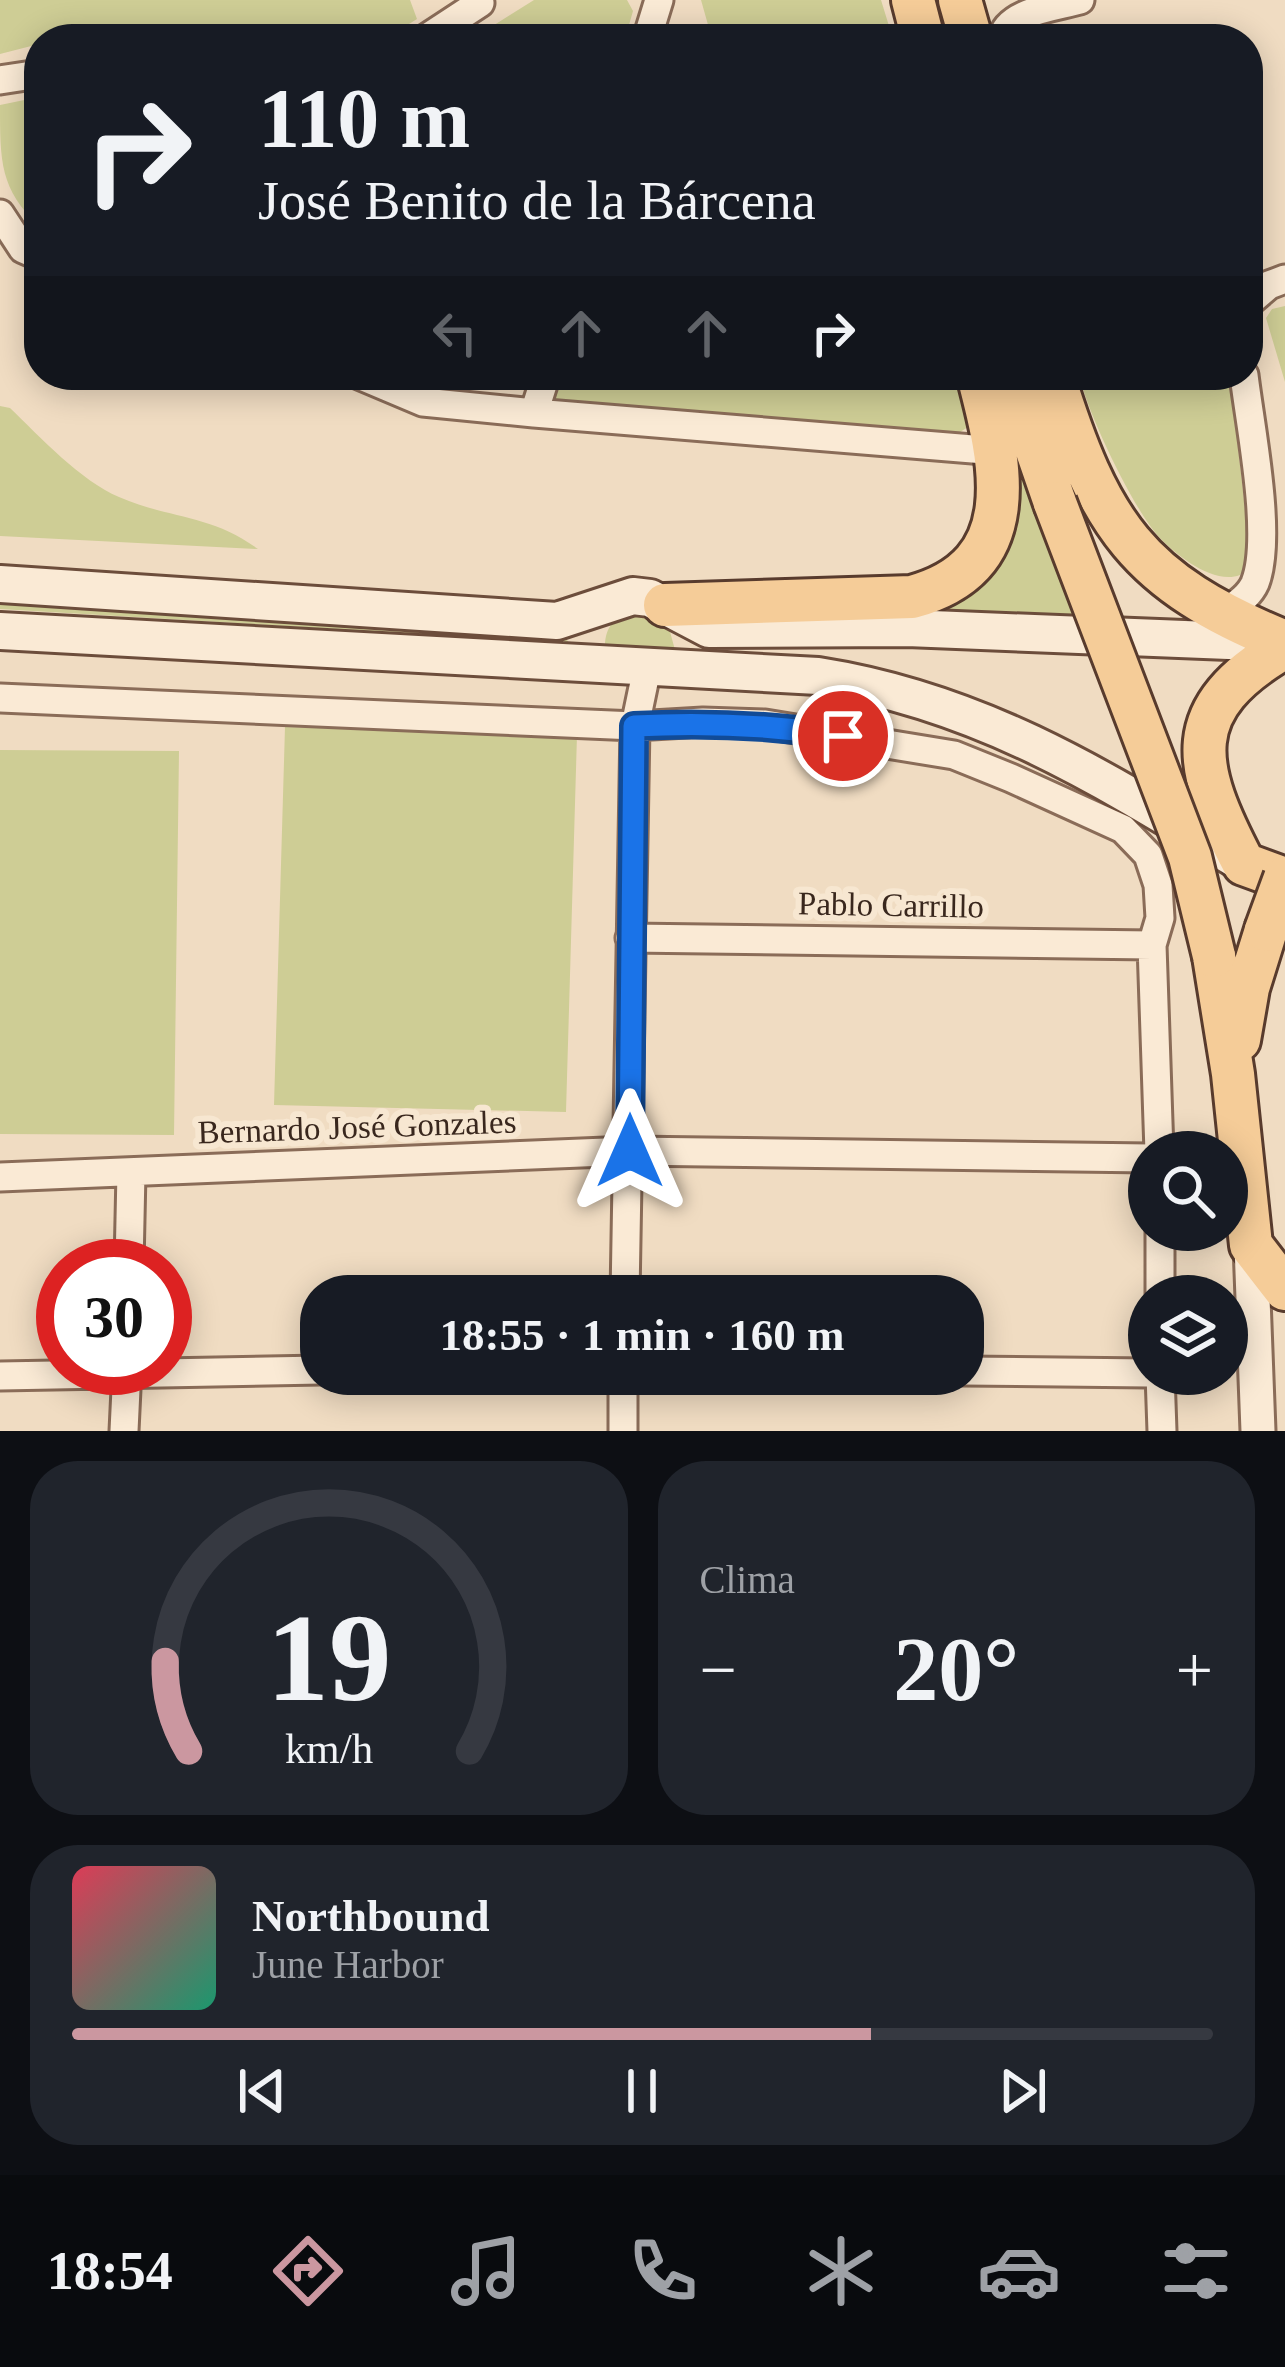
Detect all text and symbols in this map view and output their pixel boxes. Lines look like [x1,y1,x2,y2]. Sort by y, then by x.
icon: right [60,72,216,228]
text: 110 m [258,72,470,165]
text: José Benito de la Bárcena [258,171,816,231]
icon: left [422,300,488,366]
icon: ahead [548,300,614,366]
icon: ahead [674,300,740,366]
icon: right [800,300,866,366]
pin [792,685,894,787]
icon: arrive [810,703,876,769]
street label: Pablo Carrillo [798,885,984,925]
position arrow [567,1088,693,1214]
street label: Bernardo José Gonzales [197,1103,517,1151]
map controls [1128,1131,1248,1395]
button: search [1128,1131,1248,1251]
speed limit sign: 30 [36,1239,192,1395]
button: layers [1128,1275,1248,1395]
text: 18:55 · 1 min · 160 m [440,1310,845,1360]
text: Clima [700,1558,795,1601]
text: 19 [266,1589,391,1727]
text: 20° [893,1620,1019,1719]
text: − [700,1633,737,1706]
text: + [1176,1633,1213,1706]
text: km/h [285,1725,373,1772]
text: Northbound [252,1891,490,1941]
text: June Harbor [252,1943,444,1986]
icon: previous [229,2058,295,2124]
icon: pause [609,2058,675,2124]
icon: next [990,2058,1056,2124]
icon: directions [266,2229,350,2313]
icon: music [444,2229,528,2313]
icon: phone [621,2229,705,2313]
icon: climate [799,2229,883,2313]
icon: car [977,2229,1061,2313]
icon: filters [1154,2229,1238,2313]
text: 18:54 [47,2241,173,2301]

